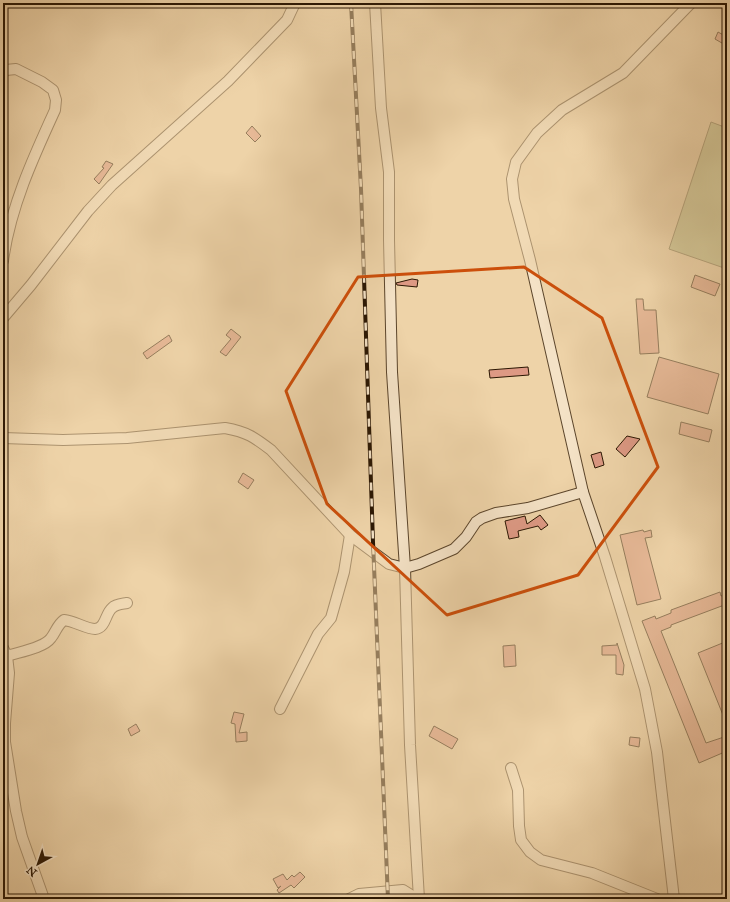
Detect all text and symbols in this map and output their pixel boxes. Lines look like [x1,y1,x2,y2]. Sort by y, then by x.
north arrow [18,844,58,884]
text: N [24,863,40,879]

